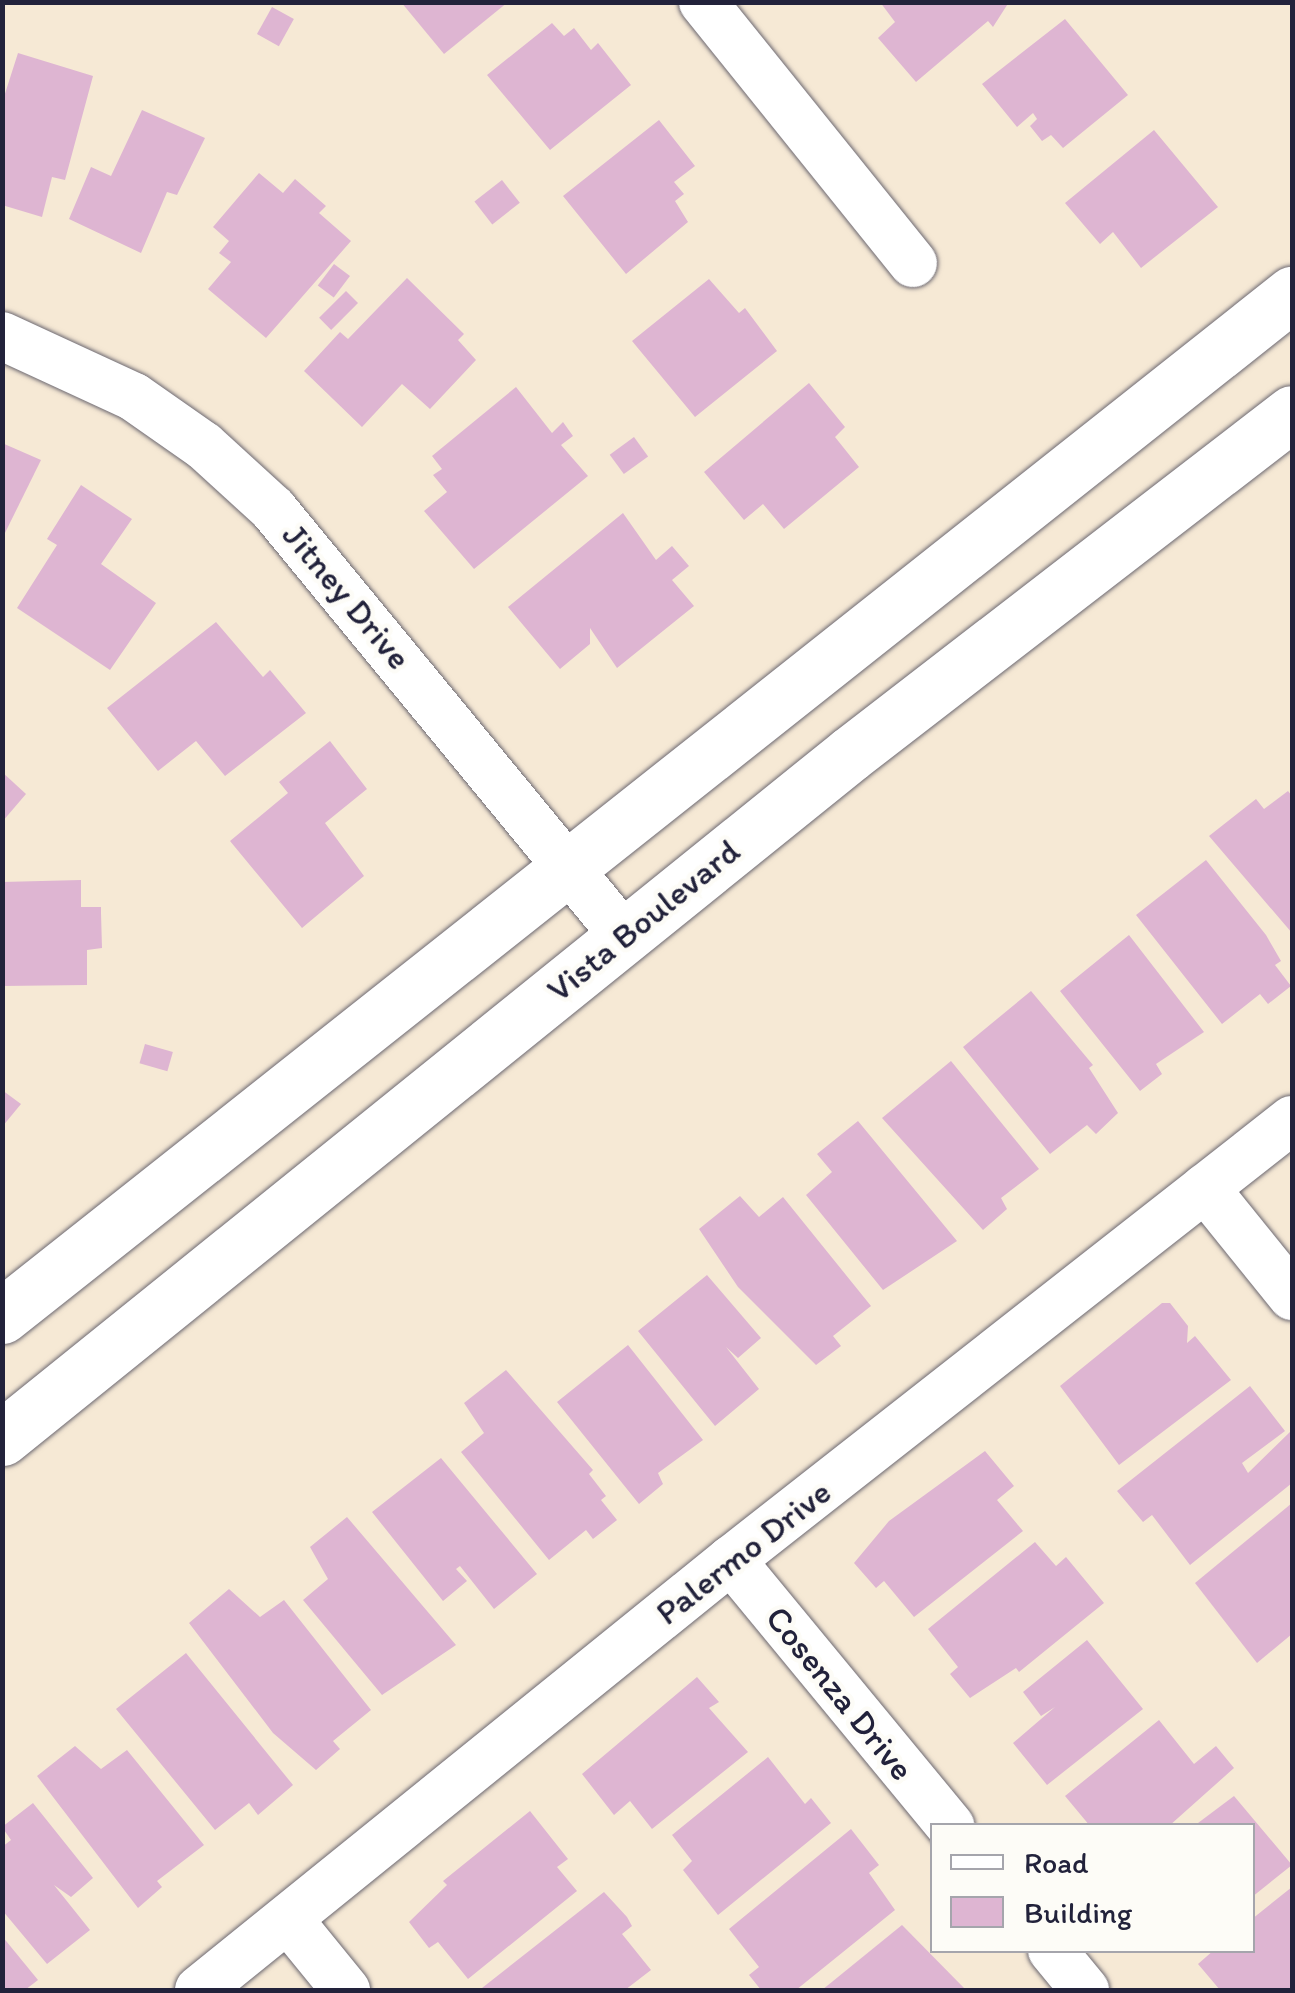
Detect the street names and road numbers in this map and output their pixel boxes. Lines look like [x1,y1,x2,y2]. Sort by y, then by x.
street label: Jitney Drive [274,514,420,678]
street label: Vista Boulevard [538,829,748,1011]
street label: Palermo Drive [647,1471,839,1633]
street label: Cosenza Drive [757,1597,923,1789]

